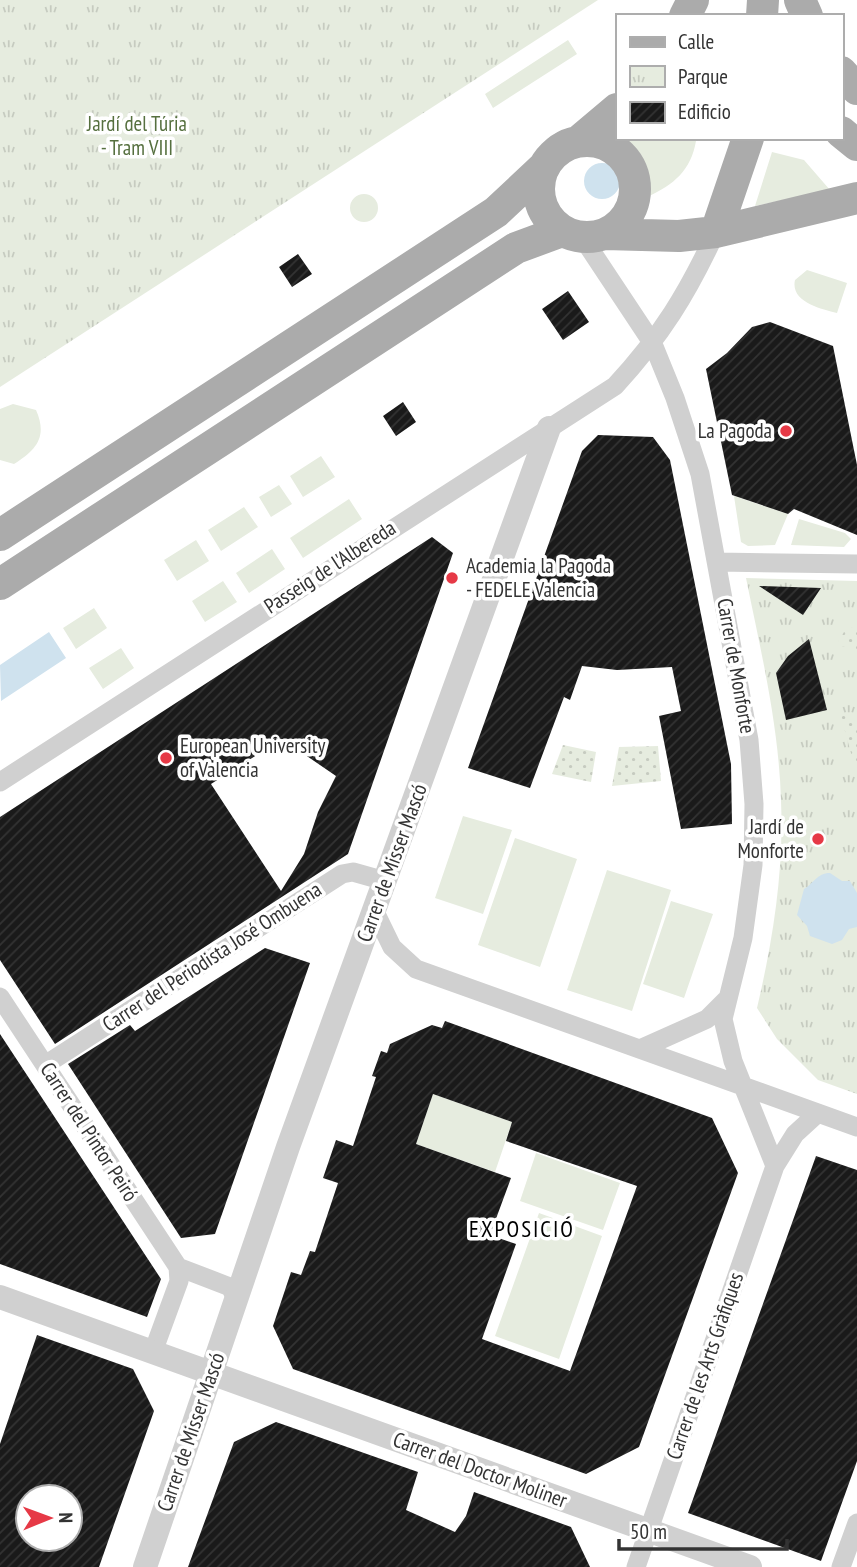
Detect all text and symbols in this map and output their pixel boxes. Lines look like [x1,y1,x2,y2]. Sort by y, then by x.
legend [616,14,843,140]
text: Calle [678,28,714,55]
text: Parque [678,63,728,90]
text: Edificio [678,98,731,125]
park label: Jardí del Túria - Tram VIII [86,110,187,161]
place label: La Pagoda [698,417,772,444]
marker: La Pagoda [778,423,794,439]
street label: Passeig de l'Albereda [259,514,401,619]
place label: Academia la Pagoda - FEDELE Valencia [466,552,611,603]
marker: Academia la Pagoda - FEDELE Valencia [444,570,460,586]
street label: Carrer de Monforte [711,596,762,736]
place label: European University of Valencia [180,732,325,783]
marker: European University of Valencia [158,750,174,766]
street label: Carrer de Misser Mascó [350,780,433,946]
place label: Jardí de Monforte [737,813,804,864]
marker: Jardí de Monforte [810,831,826,847]
street label: Carrer del Periodista José Ombuena [97,876,326,1038]
street label: Carrer del Pintor Peiró [34,1057,144,1206]
district label: EXPOSICIÓ [469,1214,575,1243]
street label: Carrer de les Arts Gràfiques [660,1269,749,1463]
street label: Carrer de Misser Mascó [151,1349,230,1515]
street label: Carrer del Doctor Moliner [389,1426,571,1514]
north arrow [14,1483,84,1553]
scale bar [619,1508,787,1552]
text: N [54,1512,78,1523]
text: 50 m [630,1518,667,1545]

